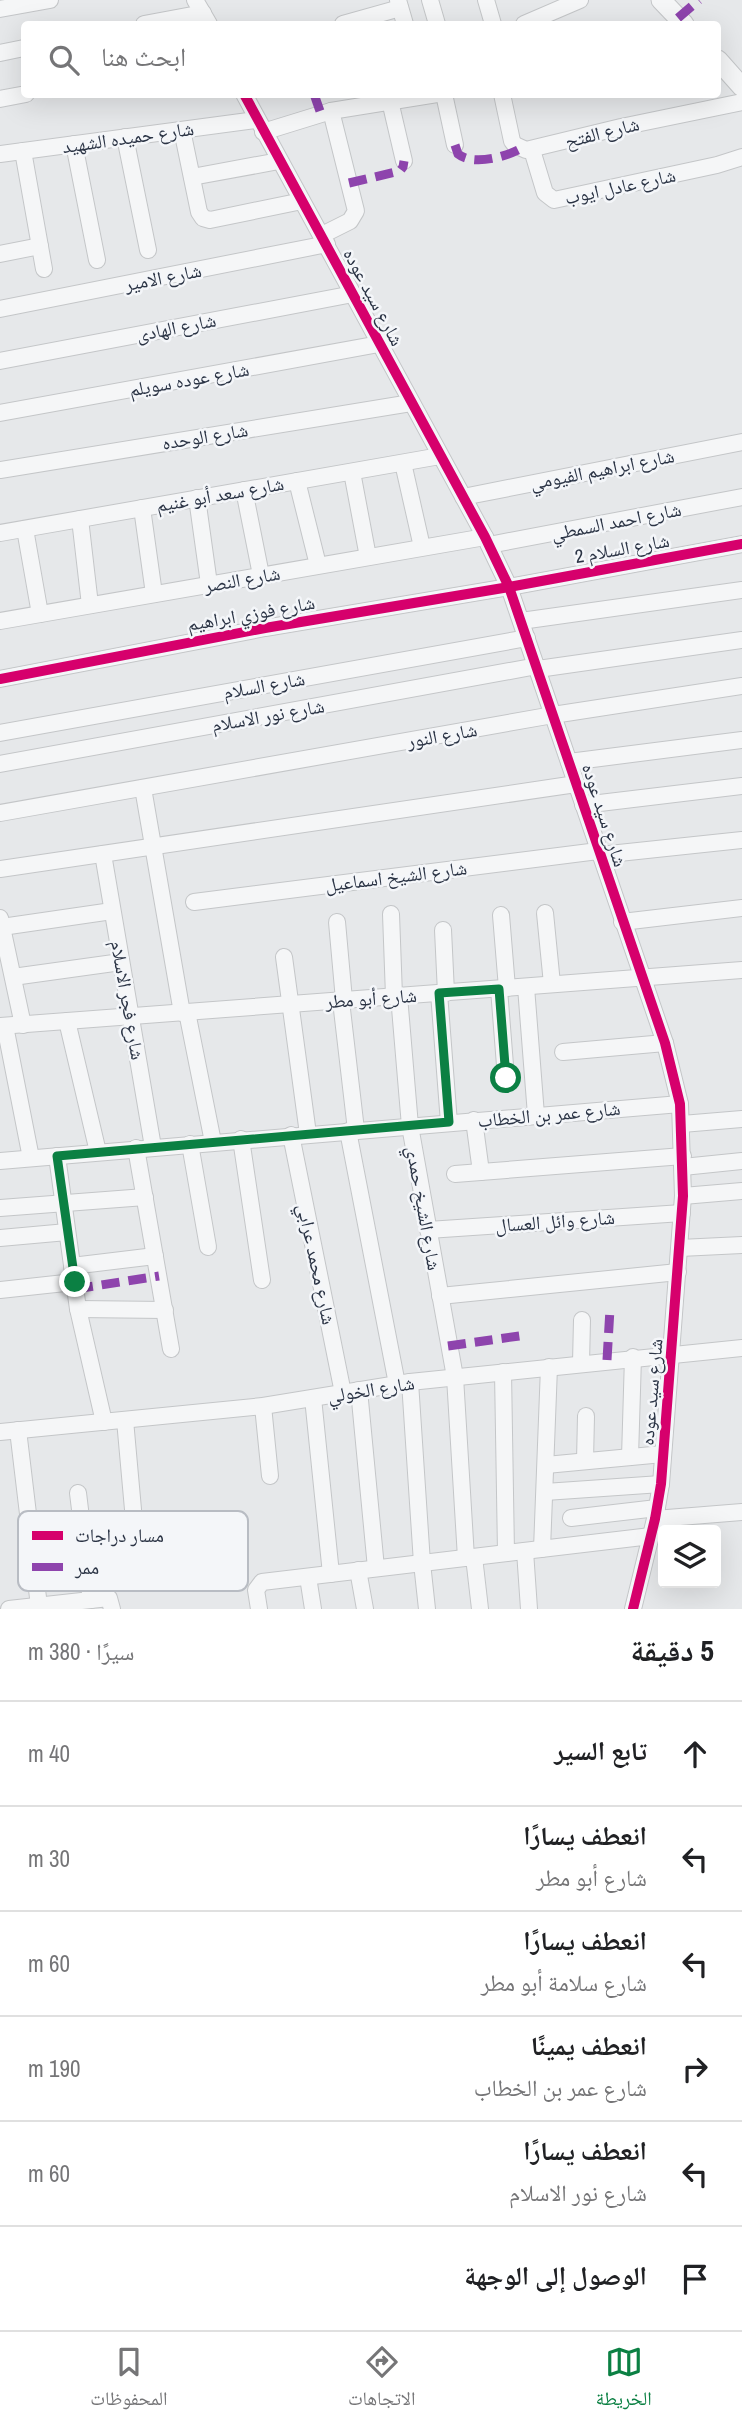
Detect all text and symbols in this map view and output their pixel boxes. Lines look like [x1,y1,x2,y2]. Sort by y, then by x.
search box [21,21,721,98]
text: ابحث هنا [101,39,186,74]
icon: search [45,41,83,79]
street label: شارع الفتح [562,110,642,154]
street label: شارع حميده الشهيد [61,115,195,159]
street label: شارع عادل ايوب [562,162,678,210]
street label: شارع سيد عوده [337,244,411,350]
street label: شارع الامير [121,257,204,297]
street label: شارع الهادى [134,307,218,347]
street label: شارع عوده سويلم [127,356,251,402]
street label: شارع الوحده [160,416,250,456]
street label: شارع ابراهيم الفيومي [528,442,677,499]
street label: شارع سعد أبو غنيم [154,470,286,518]
street label: شارع احمد السمطي [549,496,684,549]
street label: شارع السلام 2 [573,527,671,570]
street label: شارع النصر [201,560,282,599]
street label: شارع فوزي ابراهيم [185,589,317,640]
street label: شارع السلام [221,665,307,706]
street label: شارع نور الاسلام [210,692,327,739]
street label: شارع النور [404,716,479,754]
street label: شارع سيد عوده [576,760,634,870]
street label: شارع الشيخ اسماعيل [324,854,468,898]
street label: شارع فجر الاسلام [104,938,151,1062]
street label: شارع أبو مطر [323,982,418,1014]
route start [490,1062,521,1093]
street label: شارع عمر بن الخطاب [477,1095,621,1133]
street label: شارع الشيخ حمدي [397,1144,448,1273]
street label: شارع محمد عرابي [289,1201,343,1327]
street label: شارع وائل العسال [494,1204,616,1238]
route end [59,1266,90,1297]
street label: شارع سيد عوده [633,1337,669,1447]
street label: شارع الخولي [326,1369,417,1411]
legend [18,1511,248,1591]
text: مسار دراجات [75,1522,164,1548]
map controls [658,1525,721,1588]
button: layers [658,1525,721,1588]
text: ممر [74,1554,99,1580]
text: 5 دقيقة [630,1630,714,1670]
text: سيرًا · 380 m [28,1636,134,1667]
text: تابع السير [554,1733,647,1768]
icon: ahead [676,1735,714,1773]
text: 40 m [28,1738,70,1769]
text: انعطف يسارًا [523,1818,647,1853]
icon: left [676,1840,714,1878]
text: 30 m [28,1843,70,1874]
text: شارع أبو مطر [536,1862,647,1893]
text: انعطف يسارًا [523,1923,647,1958]
icon: left [676,1945,714,1983]
text: 60 m [28,1948,70,1979]
text: شارع سلامة أبو مطر [481,1967,647,1998]
text: انعطف يمينًا [531,2028,647,2063]
icon: right [676,2050,714,2088]
text: 190 m [28,2053,80,2084]
text: شارع عمر بن الخطاب [474,2072,647,2103]
text: انعطف يسارًا [523,2133,647,2168]
icon: left [676,2155,714,2193]
text: 60 m [28,2158,70,2189]
text: شارع نور الاسلام [509,2177,647,2208]
text: الوصول إلى الوجهة [464,2258,647,2293]
icon: arrive [676,2260,714,2298]
tab: المحفوظات [90,2343,168,2417]
tab: الاتجاهات [348,2343,415,2417]
tab: الخريطة [596,2343,652,2417]

